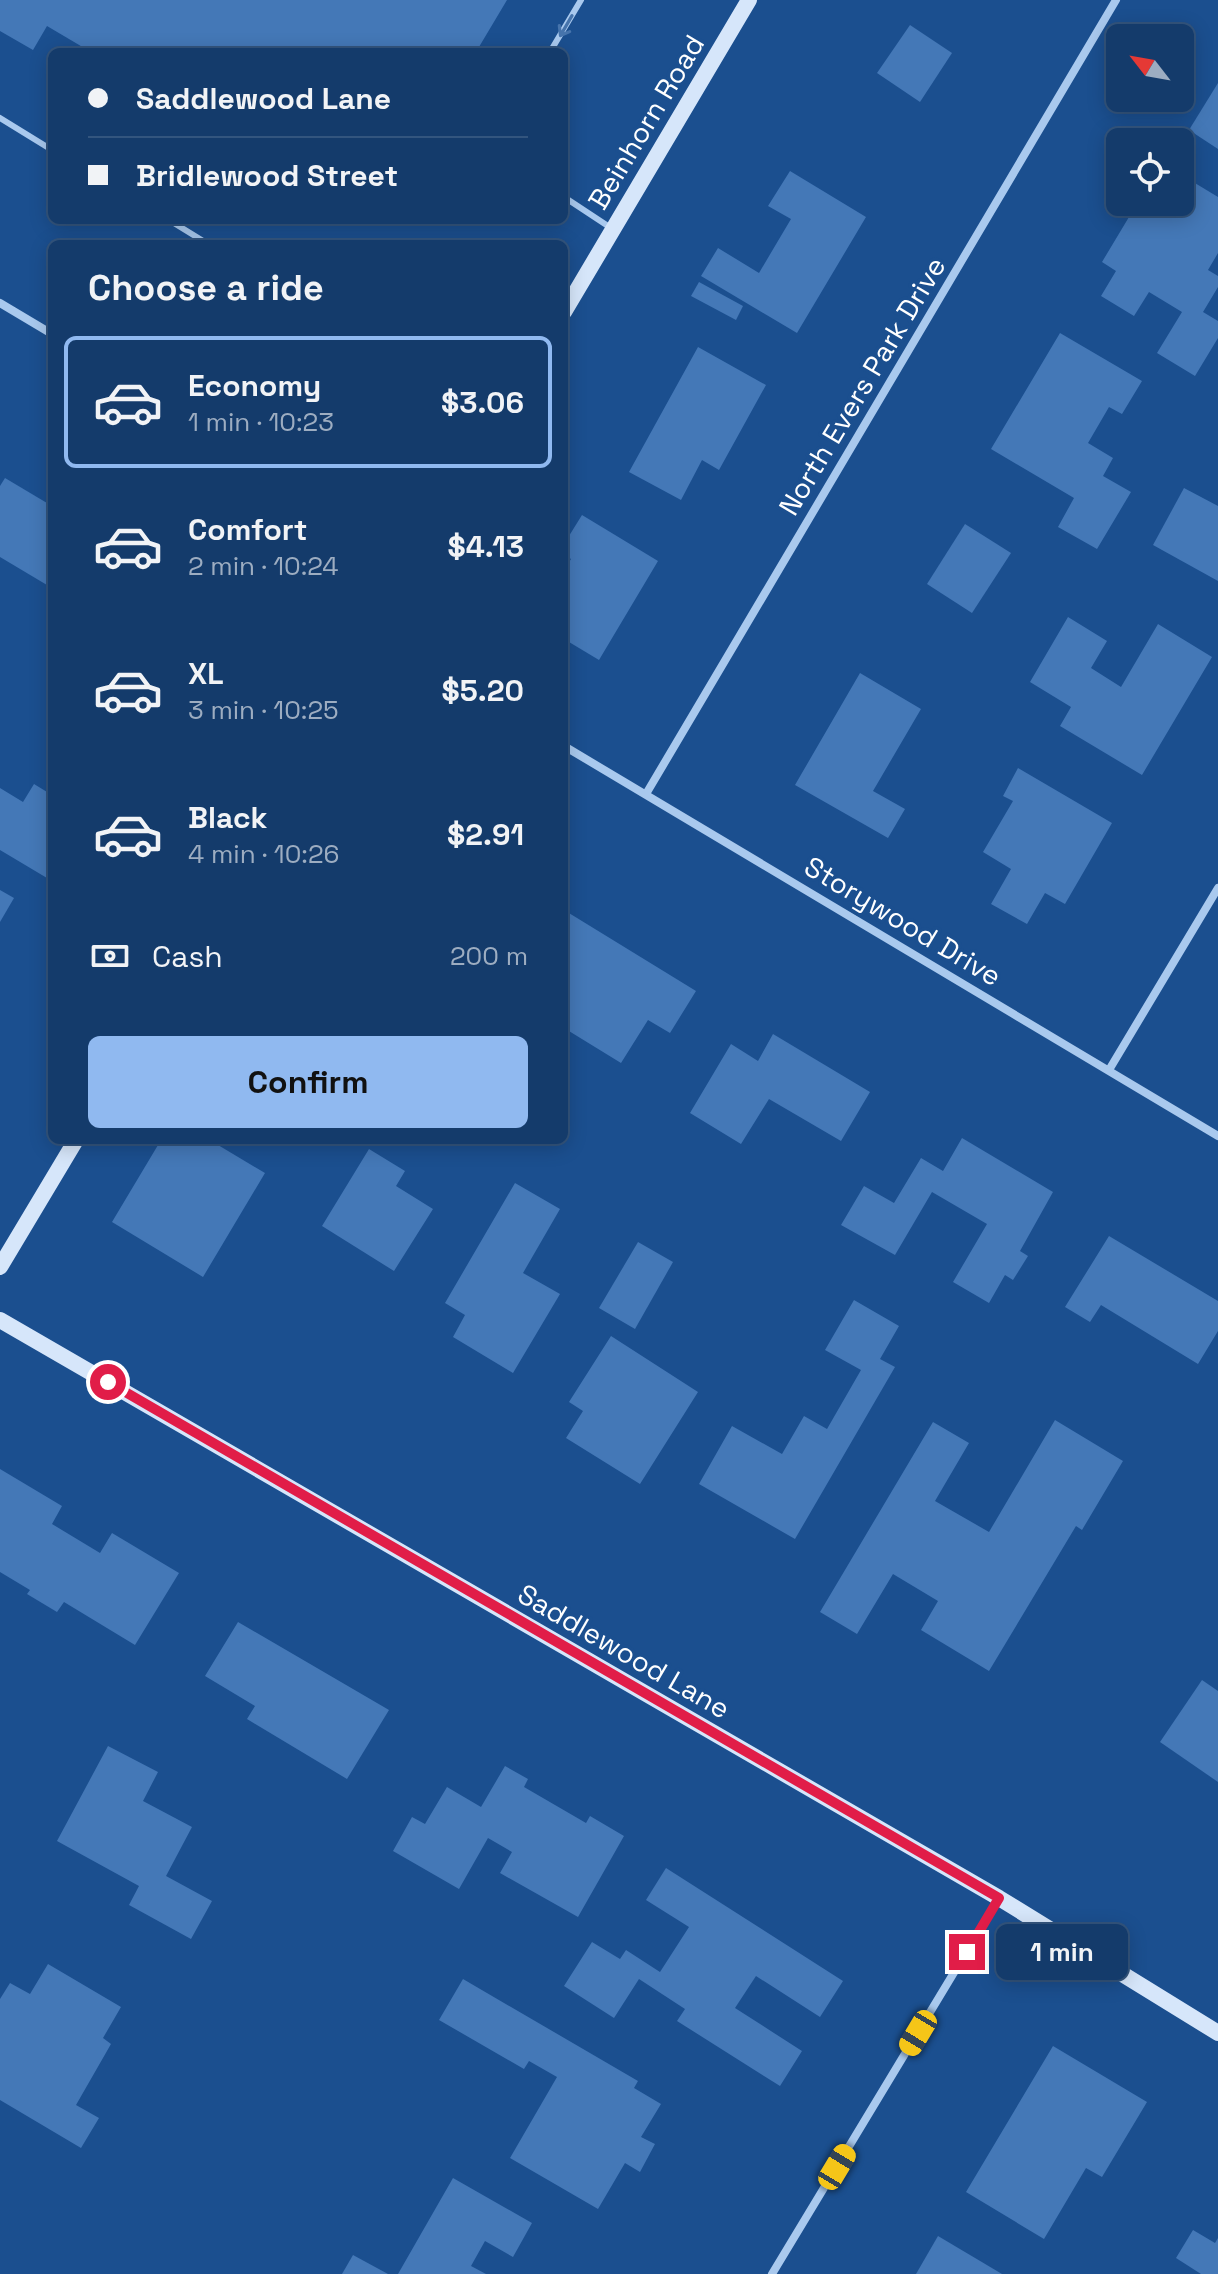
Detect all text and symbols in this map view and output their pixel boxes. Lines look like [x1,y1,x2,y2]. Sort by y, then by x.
one-way arrow [558,14,574,37]
north arrow [1106,24,1194,112]
map controls [1106,24,1194,216]
street label: Beinhorn Road [580,28,712,216]
text: Saddlewood Lane [136,79,391,118]
button: locate [1106,128,1194,216]
text: Bridlewood Street [136,156,398,195]
street label: North Evers Park Drive [771,250,953,522]
text: Choose a ride [88,265,324,311]
icon: car [92,366,164,438]
text: Economy [188,366,321,405]
text: $3.06 [441,383,524,422]
text: 1 min · 10:23 [188,405,334,439]
icon: car [92,510,164,582]
text: Comfort [188,510,307,549]
text: $4.13 [448,527,524,566]
text: 2 min · 10:24 [188,549,339,583]
icon: car [92,654,164,726]
text: XL [188,654,224,693]
text: $5.20 [442,671,524,710]
text: 3 min · 10:25 [188,693,339,727]
icon: car [92,798,164,870]
text: Black [188,798,267,837]
text: $2.91 [447,815,524,854]
text: 4 min · 10:26 [188,837,340,871]
street label: Storywood Drive [798,848,1008,994]
icon: cash [88,934,132,978]
text: Cash [152,937,223,976]
text: 200 m [450,939,528,973]
button: Confirm [88,1036,528,1128]
route start [90,1364,126,1400]
street label: Saddlewood Lane [511,1576,737,1726]
callout: 1 min [995,1924,1127,1980]
route end [949,1934,985,1970]
text: 1 min [1030,1935,1094,1969]
car [895,2006,941,2060]
car [814,2140,860,2194]

